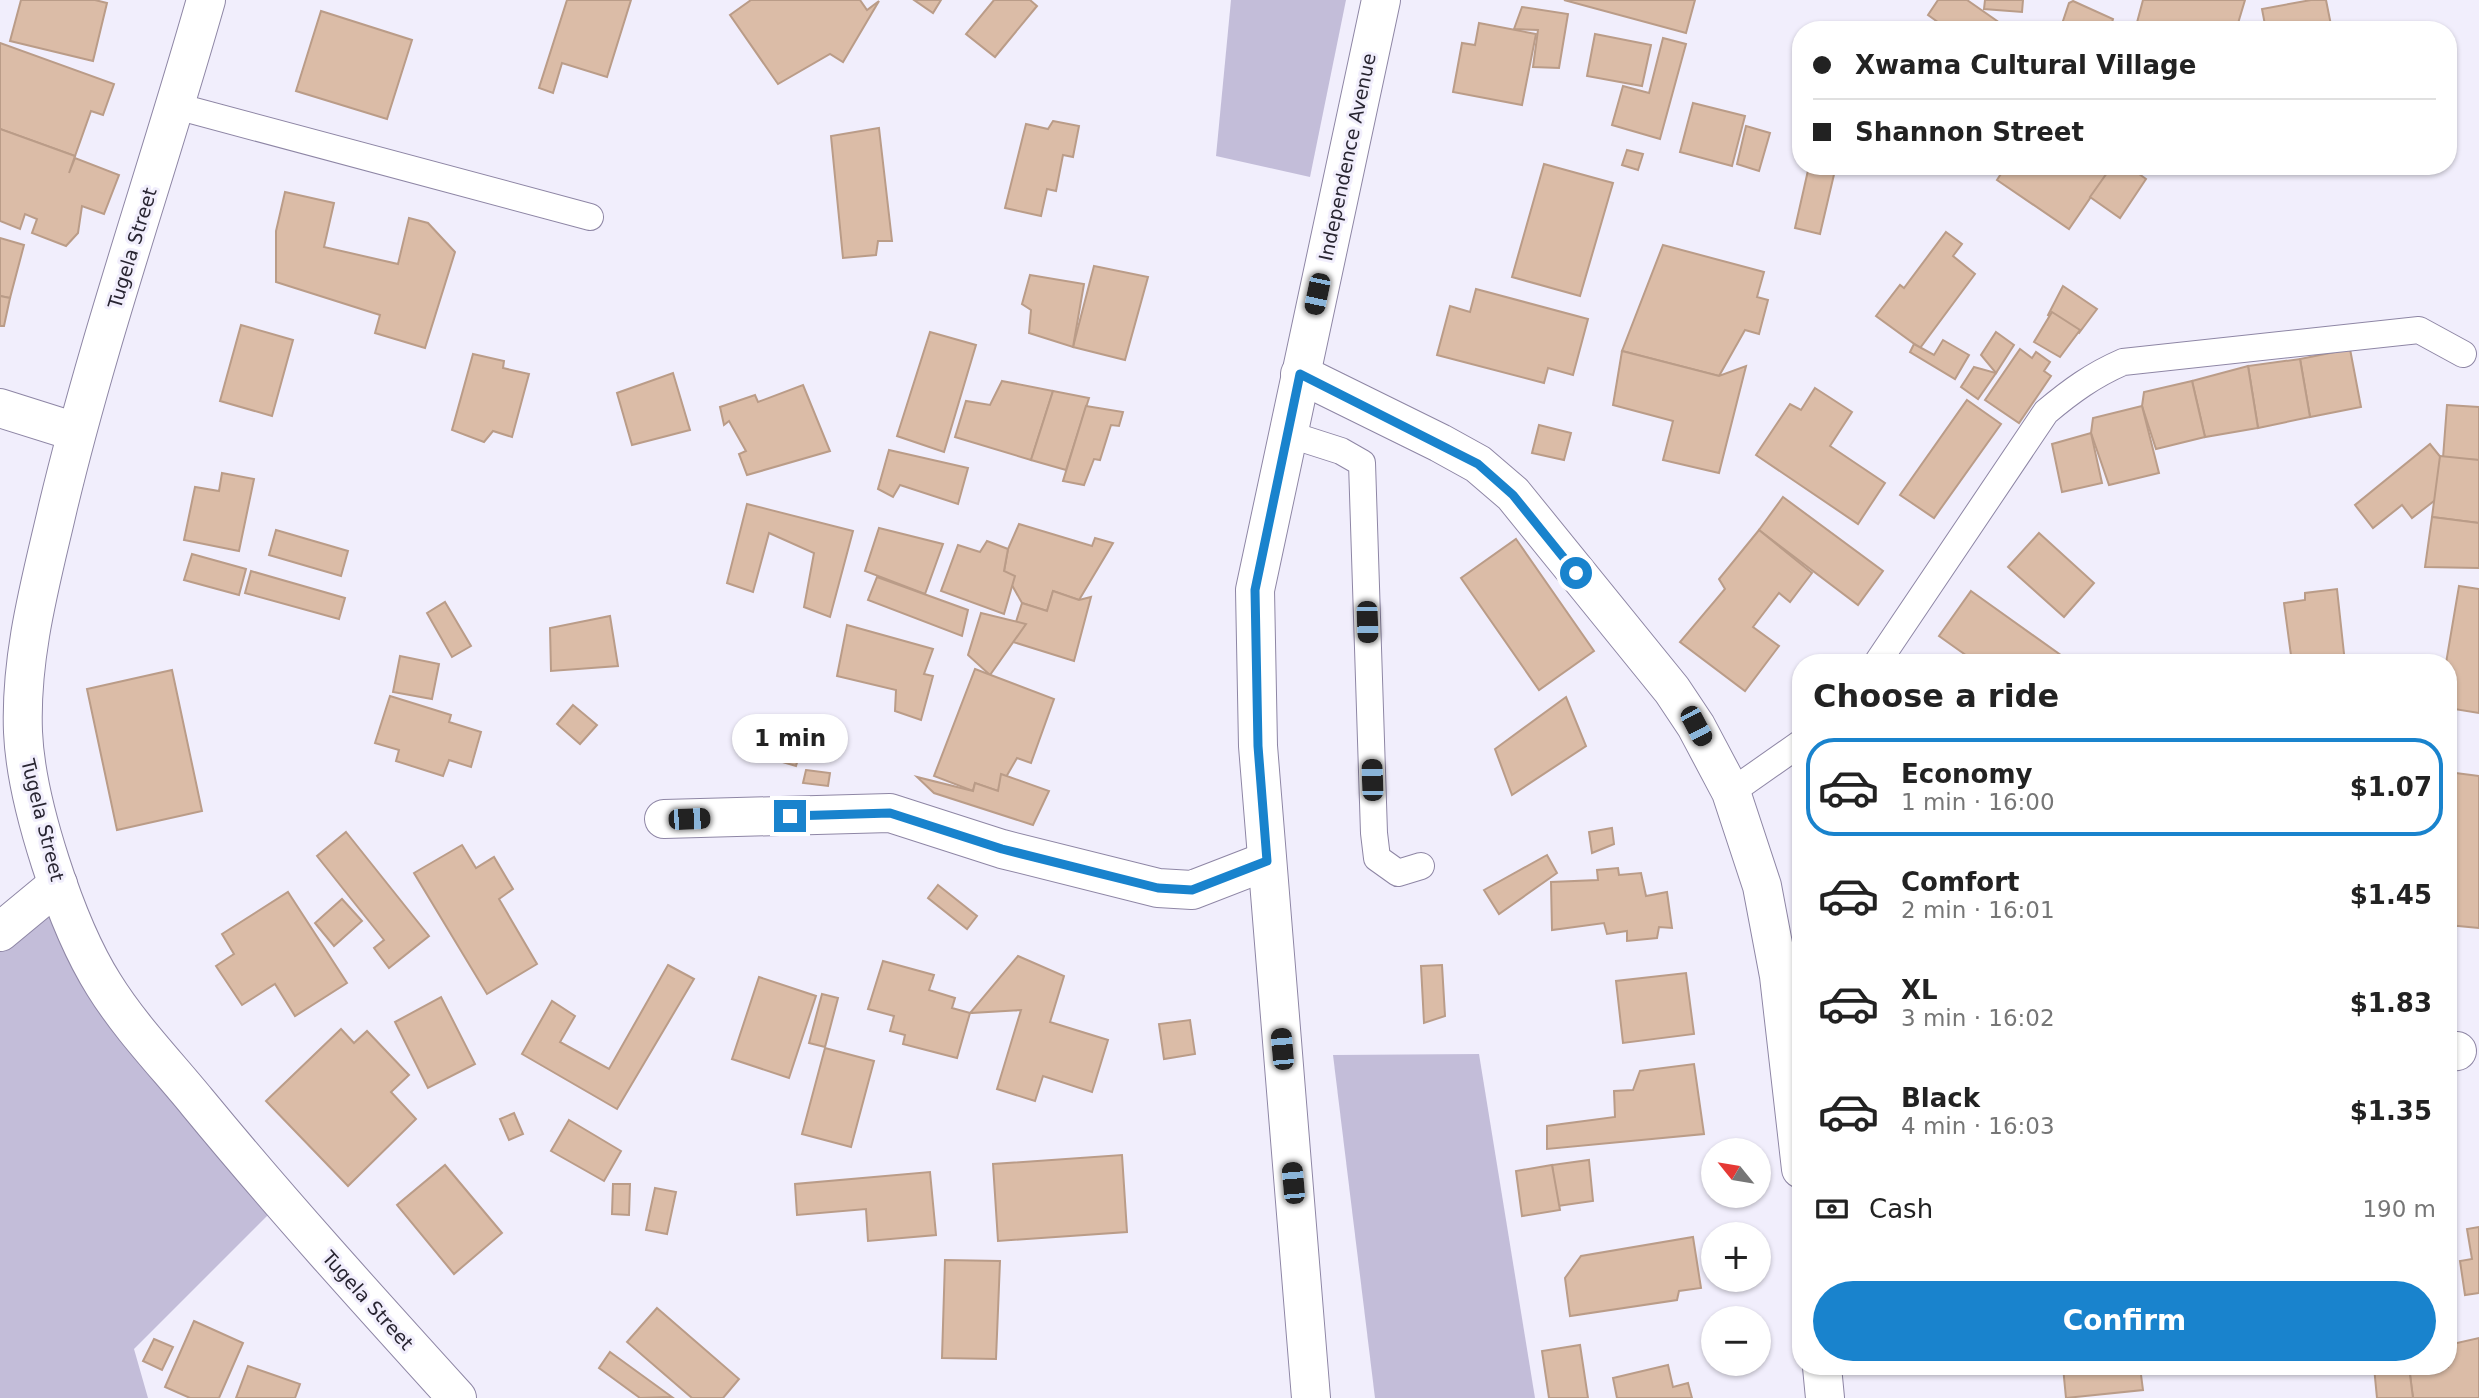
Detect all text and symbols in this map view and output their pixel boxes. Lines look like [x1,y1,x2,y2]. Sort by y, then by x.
text: Xwama Cultural Village [1855,50,2196,80]
street label: Independence Avenue [1314,51,1380,263]
text: Shannon Street [1855,117,2084,147]
street label: Tugela Street [103,185,161,312]
car [1303,271,1332,317]
route start [1560,557,1592,589]
car [1356,601,1379,643]
text: Choose a ride [1813,677,2059,715]
car [1677,703,1716,749]
callout: 1 min [732,714,848,764]
text: 1 min [754,725,826,751]
street label: Tugela Street [17,756,69,883]
icon: car [1817,756,1880,819]
car [1361,759,1384,801]
text: Economy [1901,759,2032,789]
text: $1.07 [2350,772,2432,802]
text: 1 min · 16:00 [1901,789,2055,815]
route end [774,800,806,832]
car [668,808,711,830]
icon: car [1817,864,1880,927]
text: Comfort [1901,867,2019,897]
text: $1.45 [2350,880,2432,910]
text: 2 min · 16:01 [1901,897,2055,923]
icon: car [1817,972,1880,1035]
text: XL [1901,975,1938,1005]
text: $1.83 [2350,988,2432,1018]
text: 3 min · 16:02 [1901,1005,2055,1031]
car [1270,1027,1295,1071]
icon: car [1817,1080,1880,1143]
text: Black [1901,1083,1980,1113]
text: $1.35 [2350,1096,2432,1126]
text: 4 min · 16:03 [1901,1113,2055,1139]
north arrow [1701,1138,1771,1208]
map controls [1701,1138,1771,1376]
car [1281,1161,1306,1205]
icon: cash [1813,1190,1851,1228]
text: Cash [1869,1194,1933,1224]
text: 190 m [2362,1196,2436,1222]
button: + [1701,1222,1771,1292]
street label: Tugela Street [317,1245,418,1354]
button: Confirm [1813,1281,2436,1361]
button: − [1701,1306,1771,1376]

